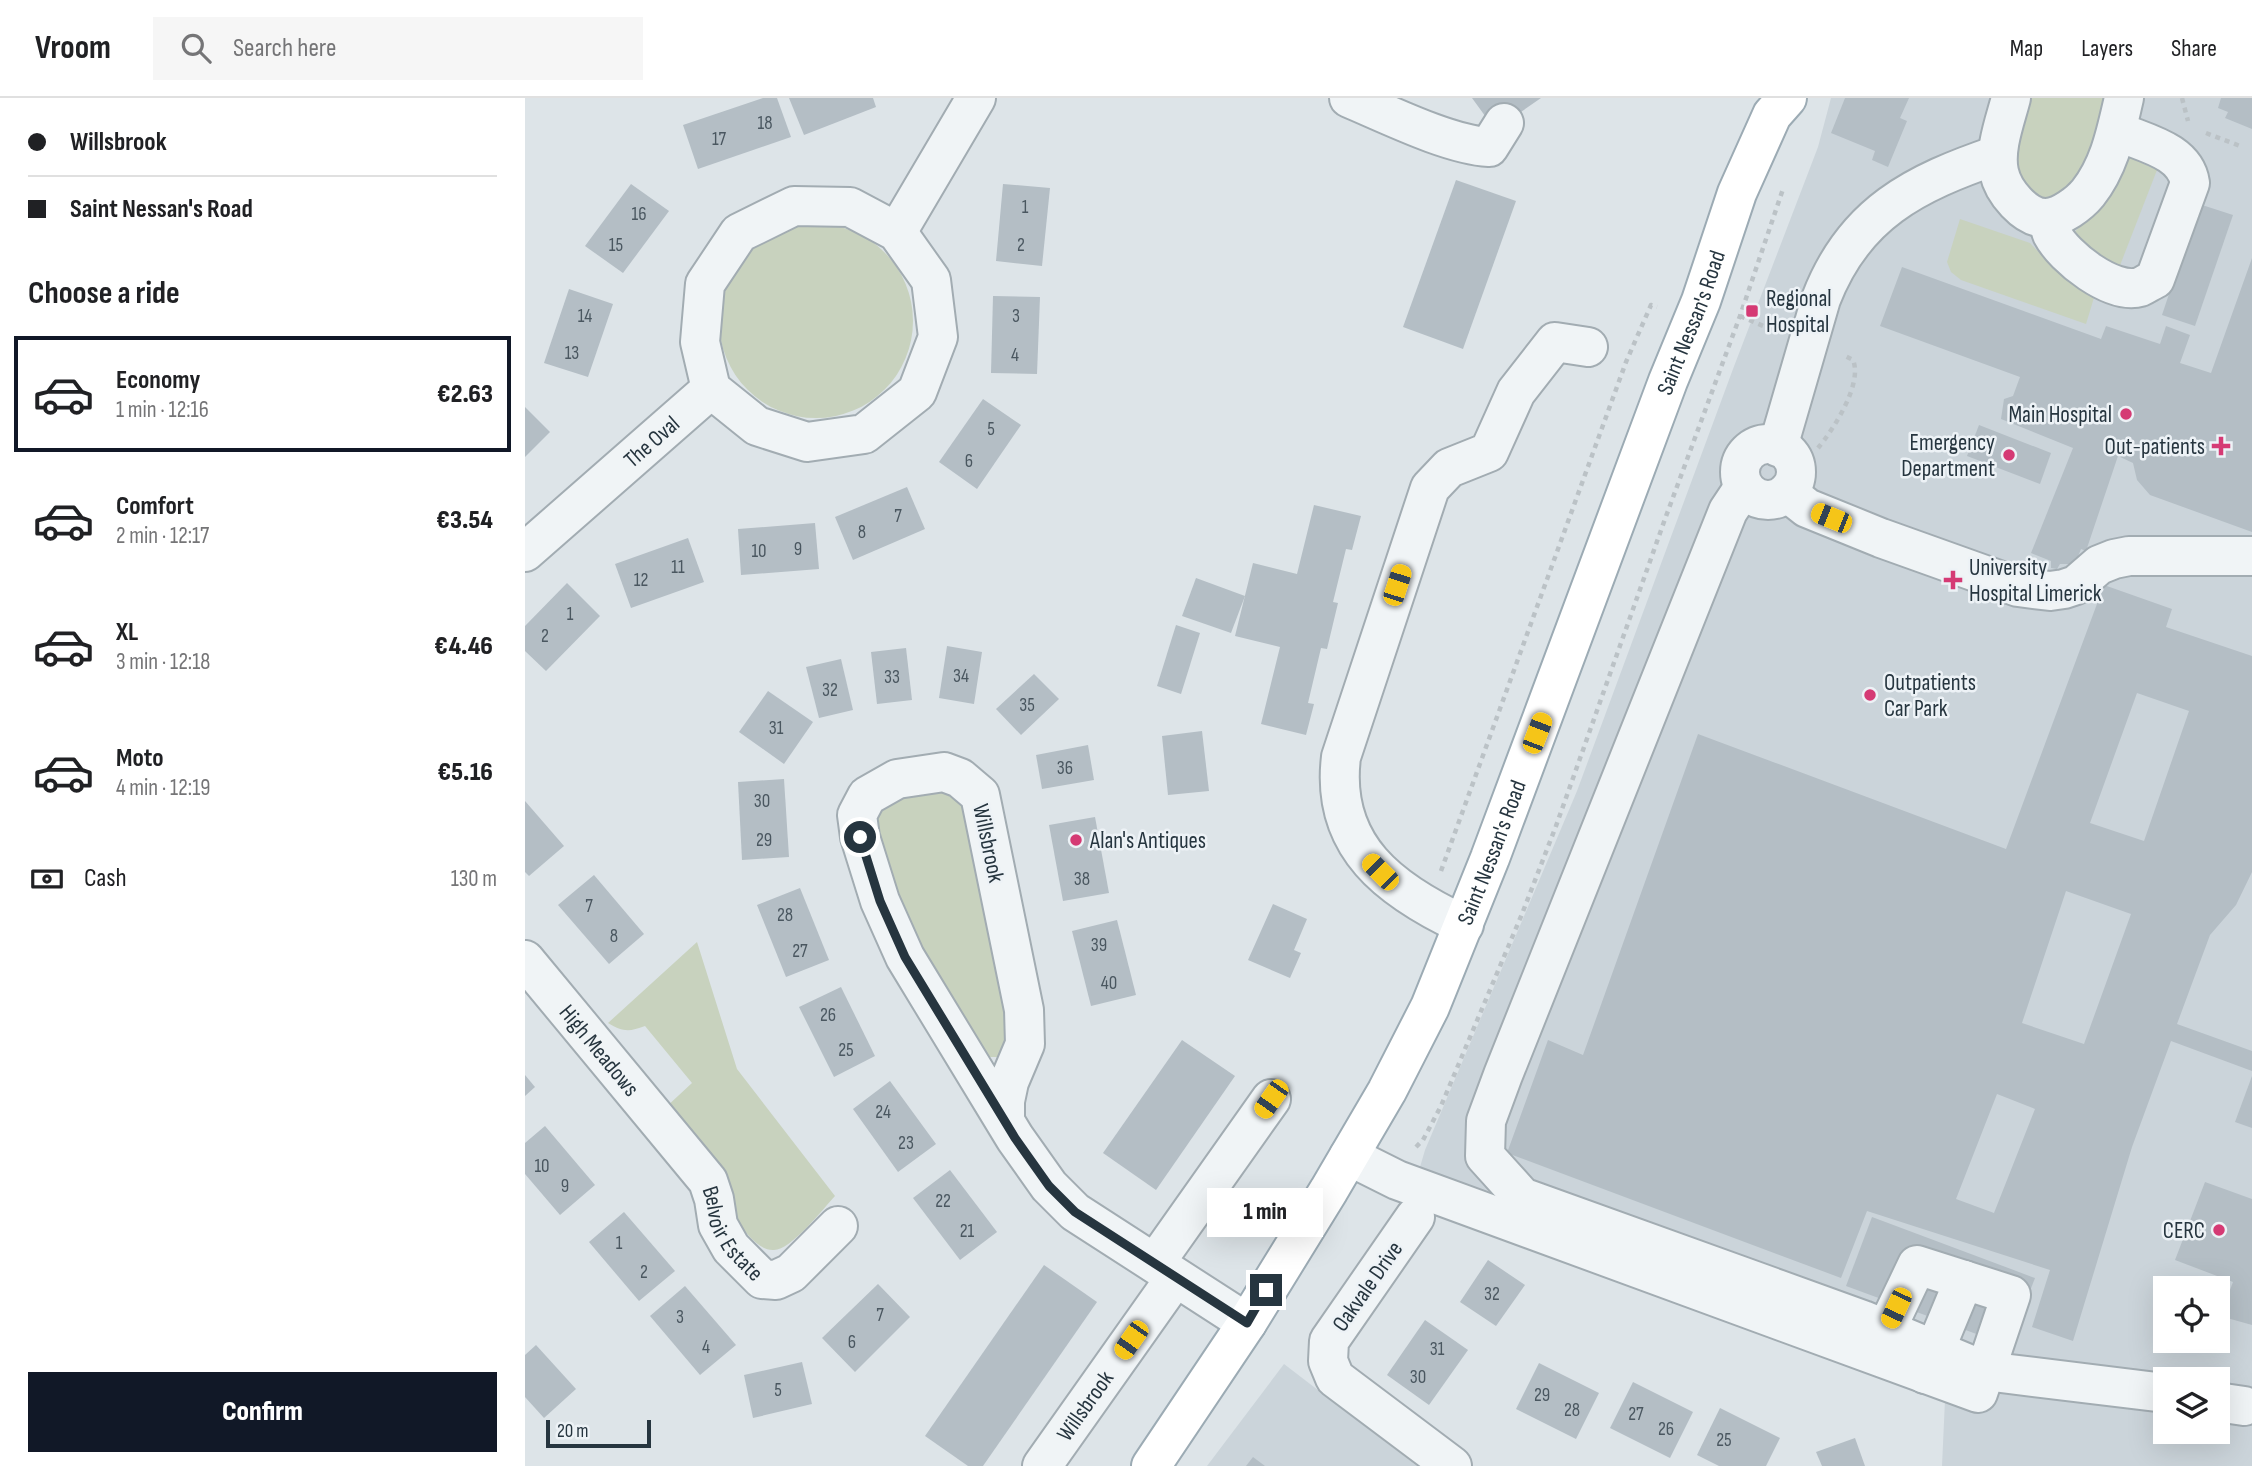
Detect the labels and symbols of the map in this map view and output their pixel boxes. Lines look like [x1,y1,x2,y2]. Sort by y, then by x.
house number: 18 [758,112,772,135]
house number: 17 [712,128,727,151]
house number: 1 [1022,196,1029,219]
house number: 16 [632,203,646,226]
house number: 15 [609,234,623,257]
house number: 2 [1017,234,1025,257]
street label: Saint Nessan's Road [1651,247,1732,399]
place label: Regional Hospital [1766,285,1832,339]
marker: Regional Hospital [1744,303,1760,319]
house number: 14 [578,305,592,328]
house number: 3 [1012,305,1020,328]
house number: 13 [565,342,579,365]
house number: 4 [1011,344,1019,367]
place label: Main Hospital [2008,401,2112,429]
marker: Main Hospital [2118,406,2134,422]
street label: The Oval [618,410,686,474]
house number: 5 [987,418,995,441]
place label: Emergency Department [1901,429,1995,483]
place label: Out-patients [2105,433,2205,461]
marker: Out-patients [2211,436,2231,456]
marker: Emergency Department [2001,447,2017,463]
house number: 6 [965,450,973,473]
car [1808,500,1855,536]
house number: 7 [894,505,902,528]
house number: 8 [858,521,866,544]
house number: 9 [794,538,802,561]
house number: 10 [751,540,767,563]
place label: University Hospital Limerick [1969,554,2102,608]
house number: 11 [671,556,685,579]
car [1381,562,1414,608]
house number: 12 [634,569,648,592]
marker: University Hospital Limerick [1943,570,1963,590]
house number: 1 [567,603,574,626]
house number: 2 [541,625,549,648]
house number: 34 [953,665,969,688]
house number: 33 [884,666,900,689]
place label: Outpatients Car Park [1884,669,1976,723]
house number: 32 [822,679,838,702]
marker: Outpatients Car Park [1862,687,1878,703]
house number: 35 [1019,694,1035,717]
car [1520,710,1555,756]
house number: 31 [769,717,784,740]
house number: 36 [1057,757,1073,780]
street label: Saint Nessan's Road [1452,777,1533,929]
house number: 30 [754,790,770,813]
street label: Willsbrook [966,801,1010,885]
route start [844,821,876,853]
place label: Alan's Antiques [1089,827,1206,855]
house number: 29 [756,829,772,852]
marker: Alan's Antiques [1068,832,1084,848]
car [1358,850,1403,894]
house number: 38 [1074,868,1090,891]
house number: 7 [585,895,593,918]
house number: 28 [777,904,793,927]
house number: 8 [610,925,618,948]
house number: 39 [1091,934,1107,957]
house number: 27 [792,940,808,963]
house number: 40 [1101,972,1117,995]
street label: High Meadows [553,999,645,1102]
house number: 26 [820,1004,836,1027]
house number: 25 [838,1039,854,1062]
car [1251,1076,1292,1122]
house number: 24 [875,1101,891,1124]
house number: 23 [898,1132,914,1155]
house number: 10 [534,1155,550,1178]
house number: 9 [561,1175,569,1198]
street label: Belvoir Estate [696,1183,769,1287]
callout: 1 min [1208,1188,1324,1238]
house number: 22 [935,1190,951,1213]
place label: CERC [2163,1217,2205,1245]
house number: 21 [960,1220,975,1243]
marker: CERC [2211,1222,2227,1238]
house number: 1 [616,1232,623,1255]
street label: Oakvale Drive [1327,1236,1409,1337]
house number: 2 [640,1261,648,1284]
route end [1250,1274,1282,1306]
house number: 32 [1484,1283,1500,1306]
car [1878,1285,1915,1331]
house number: 7 [876,1304,884,1327]
house number: 3 [676,1306,684,1329]
car [1111,1317,1152,1363]
house number: 6 [848,1331,856,1354]
house number: 4 [702,1336,710,1359]
house number: 31 [1430,1338,1445,1361]
street label: Willsbrook [1051,1365,1120,1447]
house number: 30 [1410,1366,1426,1389]
house number: 5 [774,1379,782,1402]
house number: 29 [1534,1384,1550,1407]
house number: 28 [1564,1399,1580,1422]
house number: 27 [1628,1403,1644,1426]
scale bar [546,1417,651,1449]
house number: 26 [1658,1418,1674,1441]
house number: 25 [1716,1429,1732,1452]

